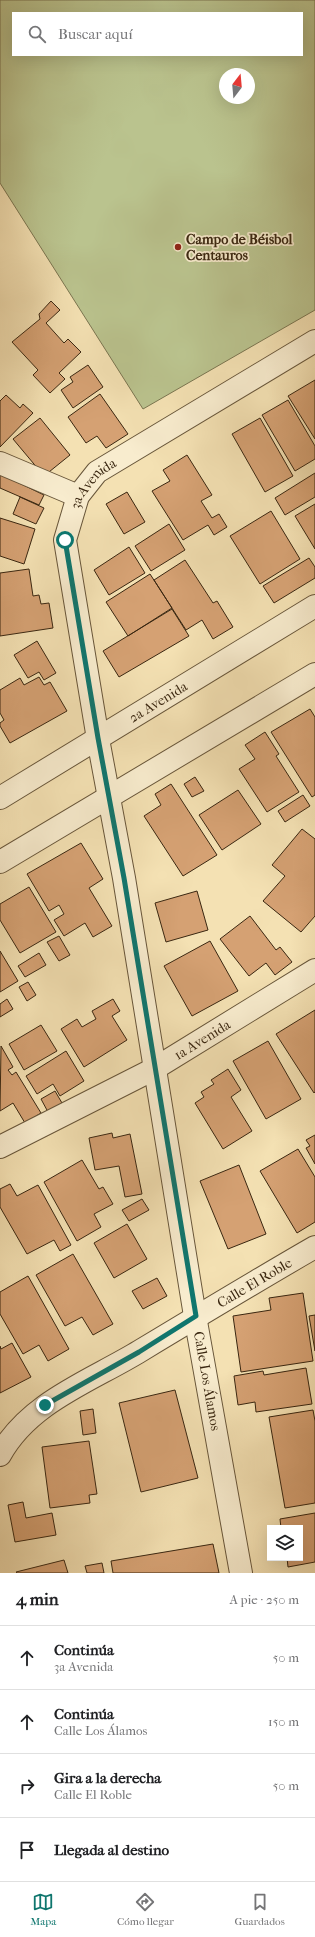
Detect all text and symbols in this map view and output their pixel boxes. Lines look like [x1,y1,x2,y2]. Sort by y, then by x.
search box [12,12,303,56]
icon: search [26,23,48,45]
text: Buscar aquí [58,25,133,43]
north arrow [219,68,255,104]
place label: Campo de Béisbol Centauros [186,231,292,264]
marker: Campo de Béisbol Centauros [173,242,183,252]
street label: 3a Avenida [66,454,119,511]
route start [56,531,74,549]
street label: 2a Avenida [126,677,191,726]
street label: 1a Avenida [171,1015,234,1063]
street label: Calle El Roble [214,1254,295,1311]
street label: Calle Los Álamos [190,1330,225,1432]
route end [36,1396,54,1414]
map controls [267,1525,303,1561]
button: layers [267,1525,303,1561]
text: 4 min [16,1589,59,1609]
text: A pie · 250 m [229,1592,299,1607]
text: Continúa [54,1641,114,1659]
icon: ahead [16,1647,38,1669]
text: 50 m [273,1650,299,1665]
text: 3a Avenida [54,1659,113,1674]
text: Continúa [54,1705,114,1723]
icon: ahead [16,1711,38,1733]
text: 150 m [268,1714,299,1729]
text: Calle Los Álamos [54,1723,147,1738]
text: Gira a la derecha [54,1769,161,1787]
icon: right [16,1775,38,1797]
text: 50 m [273,1778,299,1793]
text: Calle El Roble [54,1787,132,1802]
icon: arrive [16,1839,38,1861]
text: Llegada al destino [54,1841,169,1859]
tab: Mapa [30,1891,56,1928]
tab: Cómo llegar [117,1891,174,1928]
tab: Guardados [234,1891,285,1928]

